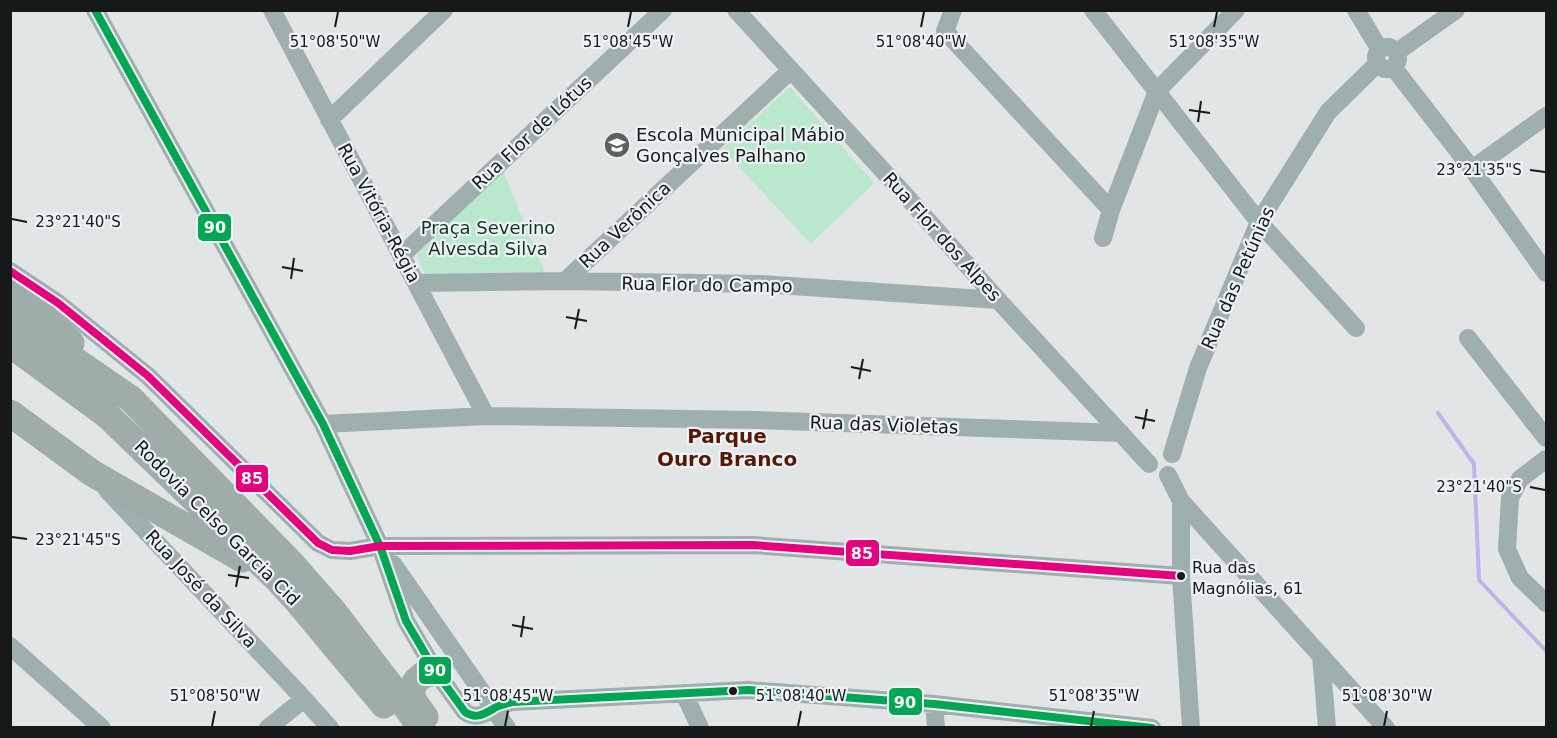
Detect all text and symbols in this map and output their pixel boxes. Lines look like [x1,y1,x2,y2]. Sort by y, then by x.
text: 51°08'50"W [290,33,380,51]
text: 51°08'45"W [583,33,673,51]
text: 51°08'40"W [876,33,966,51]
text: 51°08'35"W [1169,33,1259,51]
street label: Rua Flor de Lótus [467,72,596,194]
place label: Escola Municipal Mábio Gonçalves Palhano [636,124,845,166]
school or university icon: Escola Municipal Mábio Gonçalves Palhano [602,130,632,160]
street label: Rua Vitória-Régia [334,139,425,286]
text: 23°21'35"S [1436,161,1522,179]
street label: Rua Flor dos Alpes [879,168,1006,305]
street label: Rua Verônica [575,177,675,272]
street label: Rua das Petúnias [1197,203,1278,352]
text: 23°21'40"S [35,213,121,231]
line badge: 90 [197,213,232,242]
park label: Praça Severino Alvesda Silva [421,217,555,259]
text: 90 [204,218,226,237]
street label: Rua Flor do Campo [621,273,793,296]
street label: Rua das Violetas [809,411,959,438]
district label: Parque Ouro Branco [657,424,797,471]
street label: Rodovia Celso Garcia Cid [130,436,304,610]
line badge: 85 [235,464,269,493]
text: 85 [241,469,263,488]
text: 23°21'40"S [1436,478,1522,496]
street label: Rua José da Silva [141,525,261,652]
text: 23°21'45"S [35,531,121,549]
line badge: 85 [845,539,880,567]
text: 85 [851,544,873,563]
place label: Rua das Magnólias, 61 [1192,558,1303,598]
marker: Rua das Magnólias, 61 [1175,570,1187,582]
line badge: 90 [418,656,452,685]
text: 90 [424,661,446,680]
unlabelled marker [727,685,739,697]
text: 51°08'50"W [170,687,260,705]
text: 51°08'45"W [463,687,553,705]
text: 51°08'40"W [756,687,846,705]
line badge: 90 [888,687,923,716]
text: 51°08'35"W [1049,687,1139,705]
text: 51°08'30"W [1342,687,1432,705]
text: 90 [894,693,916,712]

